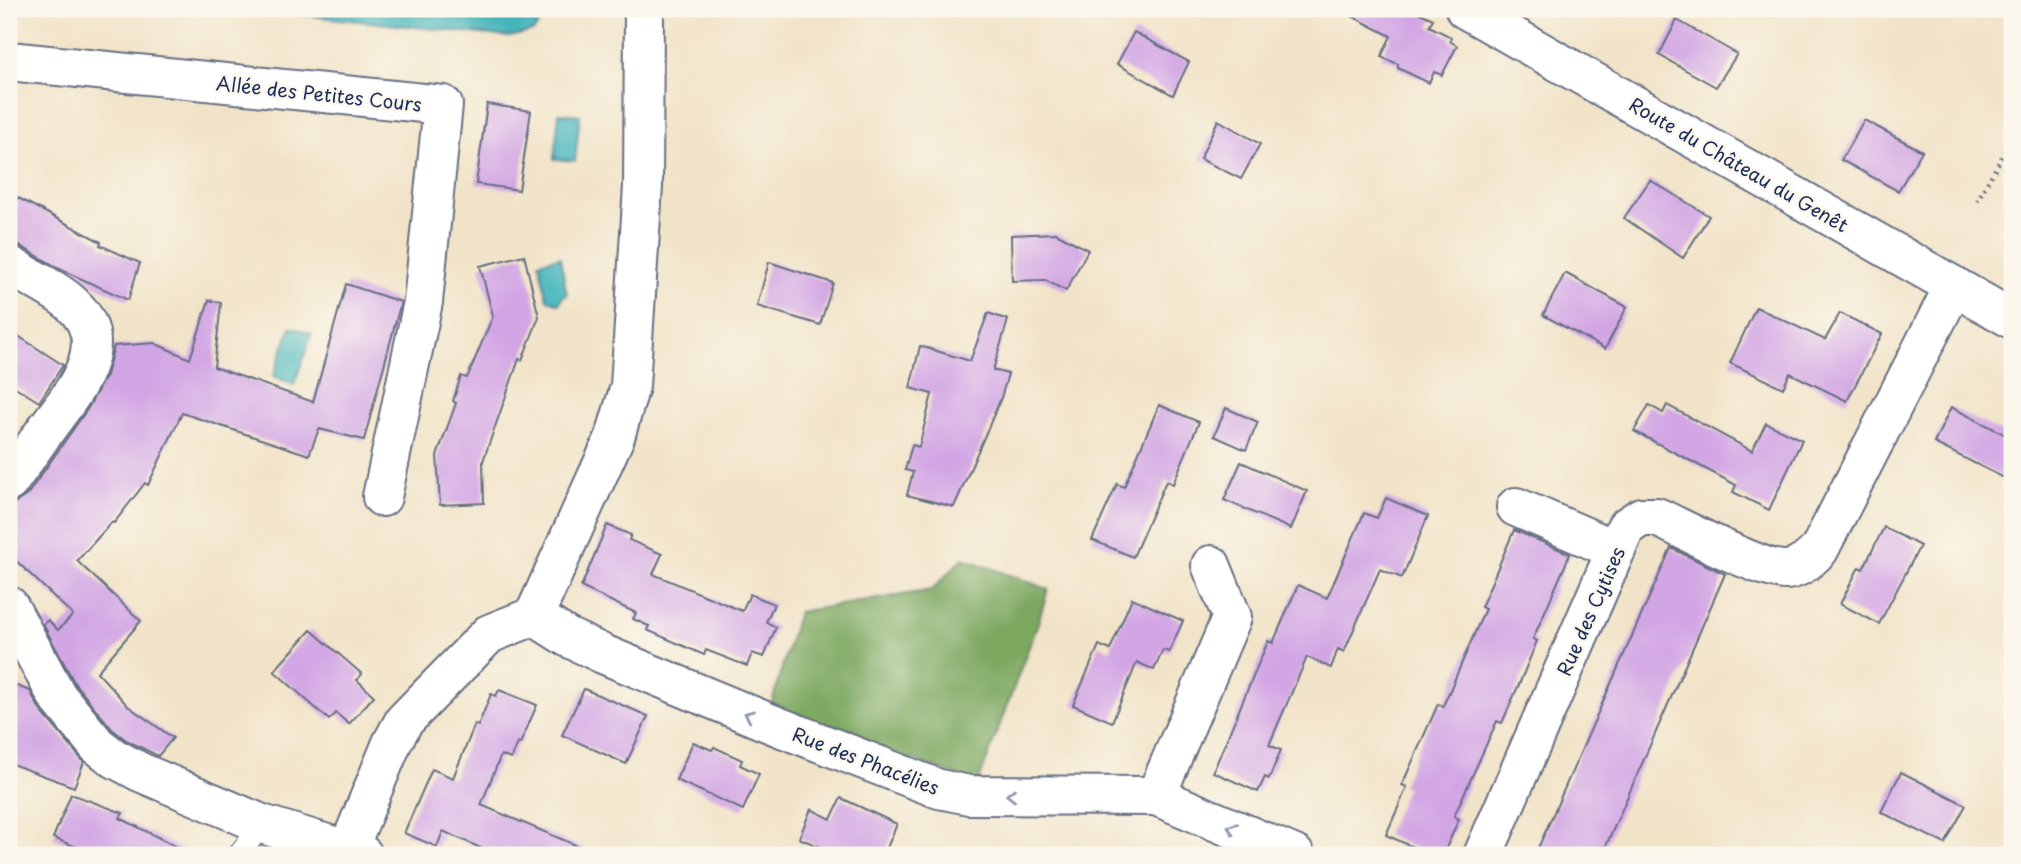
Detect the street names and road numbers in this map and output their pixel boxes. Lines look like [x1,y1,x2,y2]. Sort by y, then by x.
street label: Allée des Petites Cours [215,68,423,118]
street label: Route du Château du Genêt [1624,90,1854,239]
street label: Rue des Cytises [1549,542,1631,680]
street label: Rue des Phacélies [788,719,944,801]

